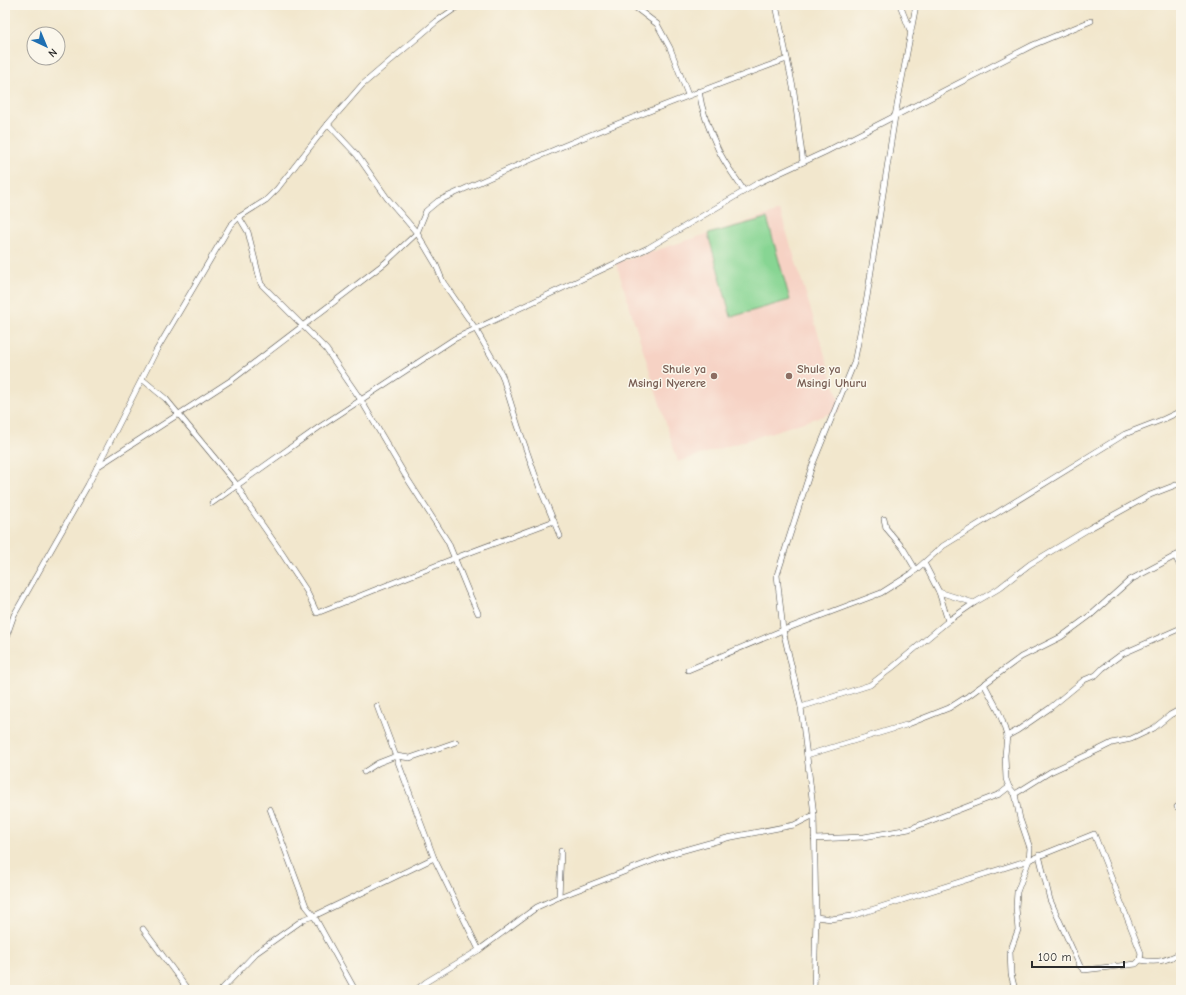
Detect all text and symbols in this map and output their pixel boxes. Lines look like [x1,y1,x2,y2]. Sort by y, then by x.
north arrow [26,26,66,66]
text: N [45,46,60,60]
place label: Shule ya Msingi Nyerere [628,362,706,390]
place label: Shule ya Msingi Uhuru [797,362,867,390]
marker: Shule ya Msingi Nyerere [709,371,719,381]
marker: Shule ya Msingi Uhuru [784,371,794,381]
scale bar [1032,943,1124,969]
text: 100 m [1038,950,1071,964]

